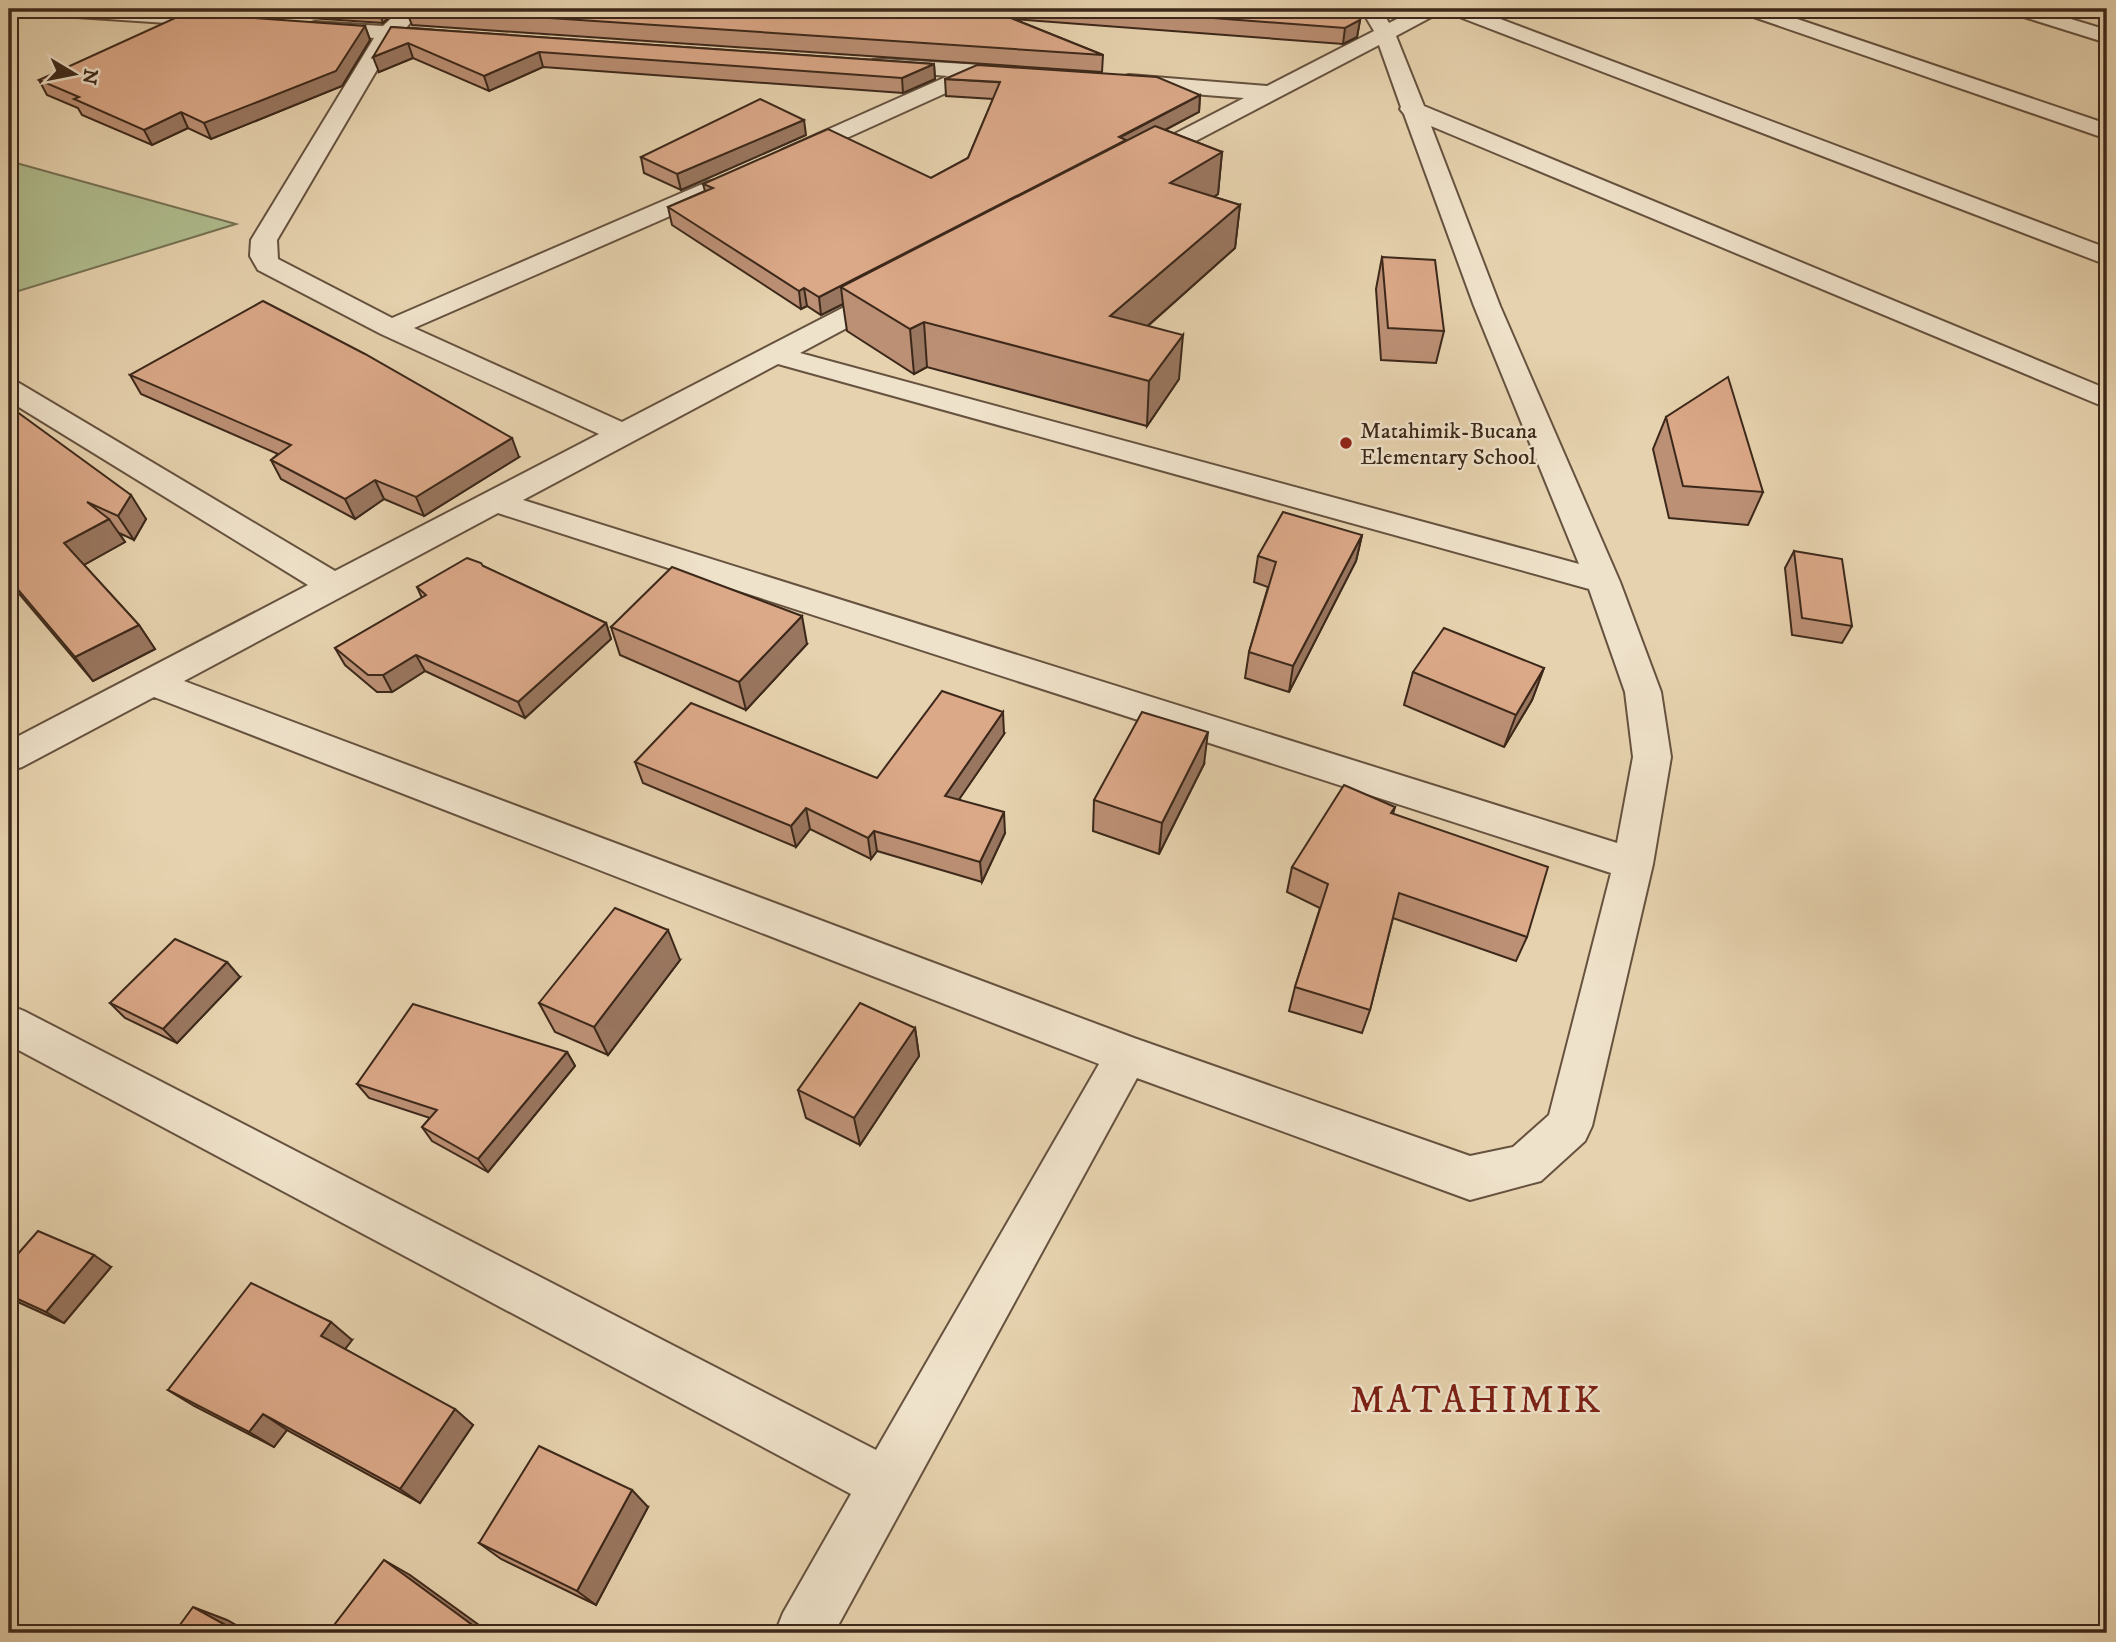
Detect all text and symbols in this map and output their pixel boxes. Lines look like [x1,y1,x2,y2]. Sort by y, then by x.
north arrow [38,38,108,108]
text: N [77,67,102,87]
place label: Matahimik-Bucana Elementary School [1360,417,1537,472]
marker: Matahimik-Bucana Elementary School [1338,435,1354,451]
district label: MATAHIMIK [1350,1377,1602,1425]

